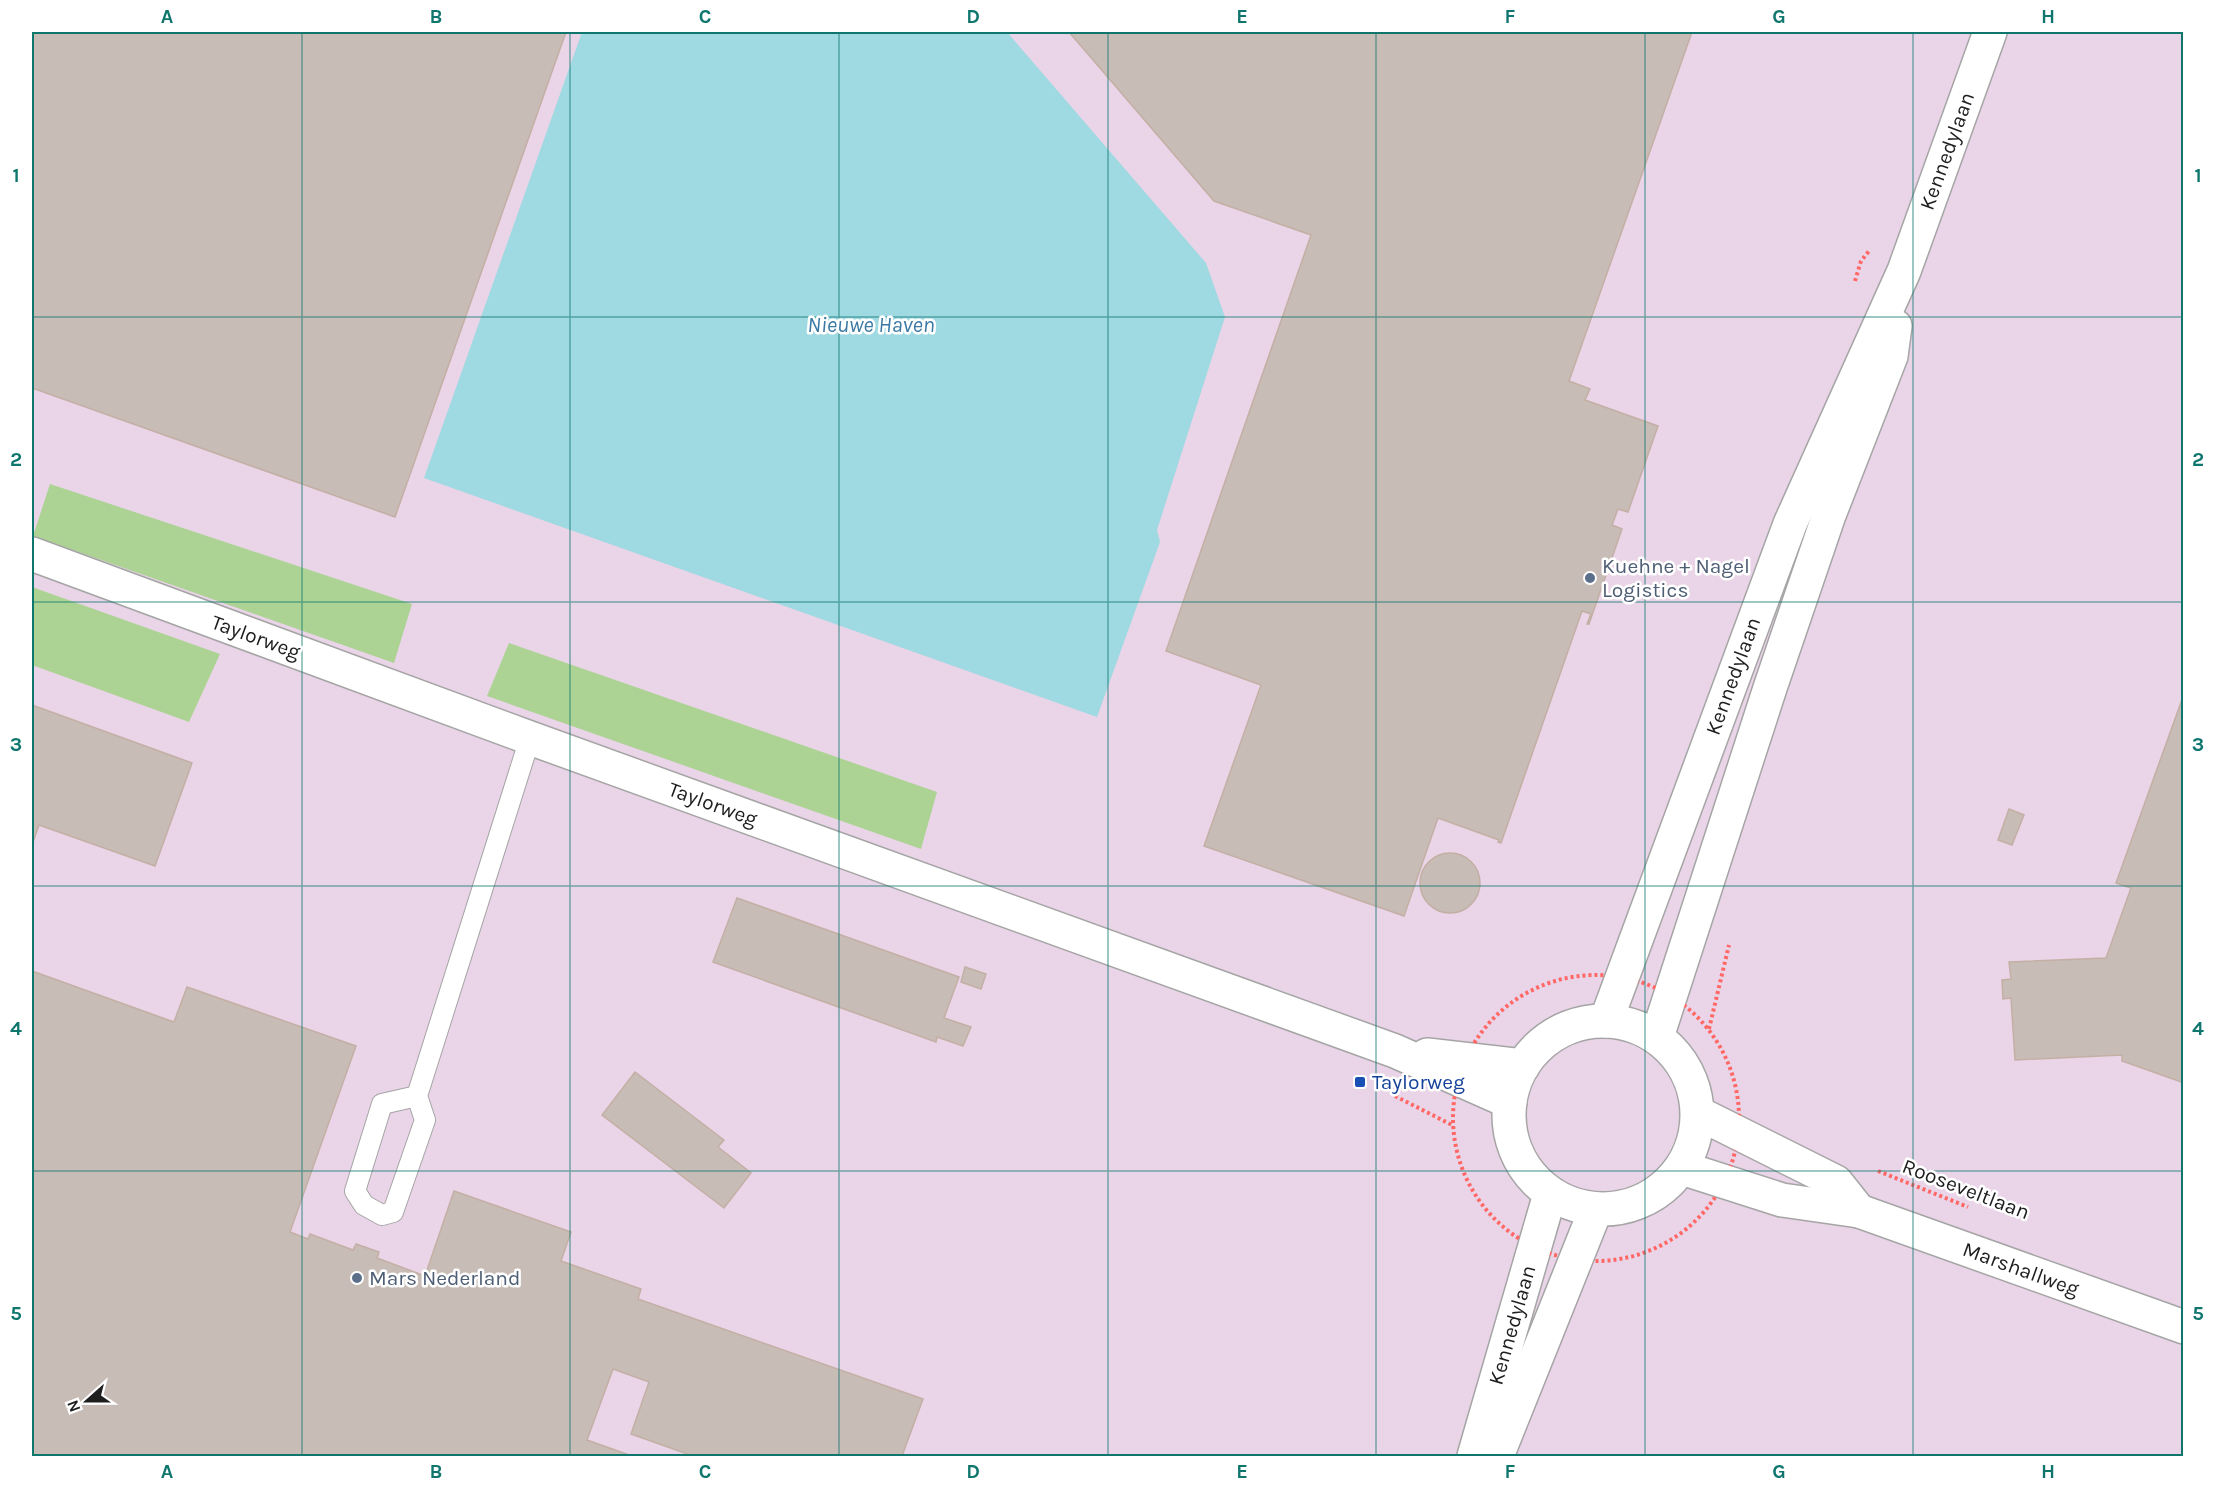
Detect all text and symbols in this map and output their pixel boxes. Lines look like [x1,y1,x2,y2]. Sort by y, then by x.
text: A [161,5,174,28]
text: B [430,5,442,28]
text: C [699,5,711,28]
text: D [966,5,980,28]
text: E [1236,5,1248,28]
text: F [1505,5,1516,28]
text: G [1772,5,1786,28]
text: H [2041,5,2055,28]
street label: Kennedylaan [1915,89,1979,213]
text: 1 [12,164,20,187]
text: 1 [2194,164,2202,187]
water label: Nieuwe Haven [807,312,935,338]
text: 2 [10,448,22,471]
text: 2 [2192,448,2204,471]
place label: Kuehne + Nagel Logistics [1602,554,1750,602]
marker: Kuehne + Nagel Logistics [1583,571,1597,585]
street label: Taylorweg [208,610,304,664]
street label: Kennedylaan [1701,614,1765,738]
text: 3 [10,733,22,756]
text: 3 [2192,733,2204,756]
street label: Taylorweg [665,777,761,831]
text: 4 [10,1017,22,1040]
text: 4 [2192,1017,2204,1040]
place label: Taylorweg [1372,1070,1465,1094]
marker: Taylorweg [1353,1075,1367,1089]
street label: Rooseveltlaan [1899,1154,2033,1224]
street label: Marshallweg [1960,1237,2082,1301]
street label: Kennedylaan [1483,1262,1541,1388]
place label: Mars Nederland [369,1266,520,1290]
marker: Mars Nederland [350,1271,364,1285]
text: 5 [10,1302,22,1325]
text: 5 [2192,1302,2204,1325]
north arrow [57,1371,117,1431]
text: N [63,1397,84,1415]
text: A [161,1460,174,1483]
text: B [430,1460,442,1483]
text: C [699,1460,711,1483]
text: D [966,1460,980,1483]
text: E [1236,1460,1248,1483]
text: F [1505,1460,1516,1483]
text: G [1772,1460,1786,1483]
text: H [2041,1460,2055,1483]

